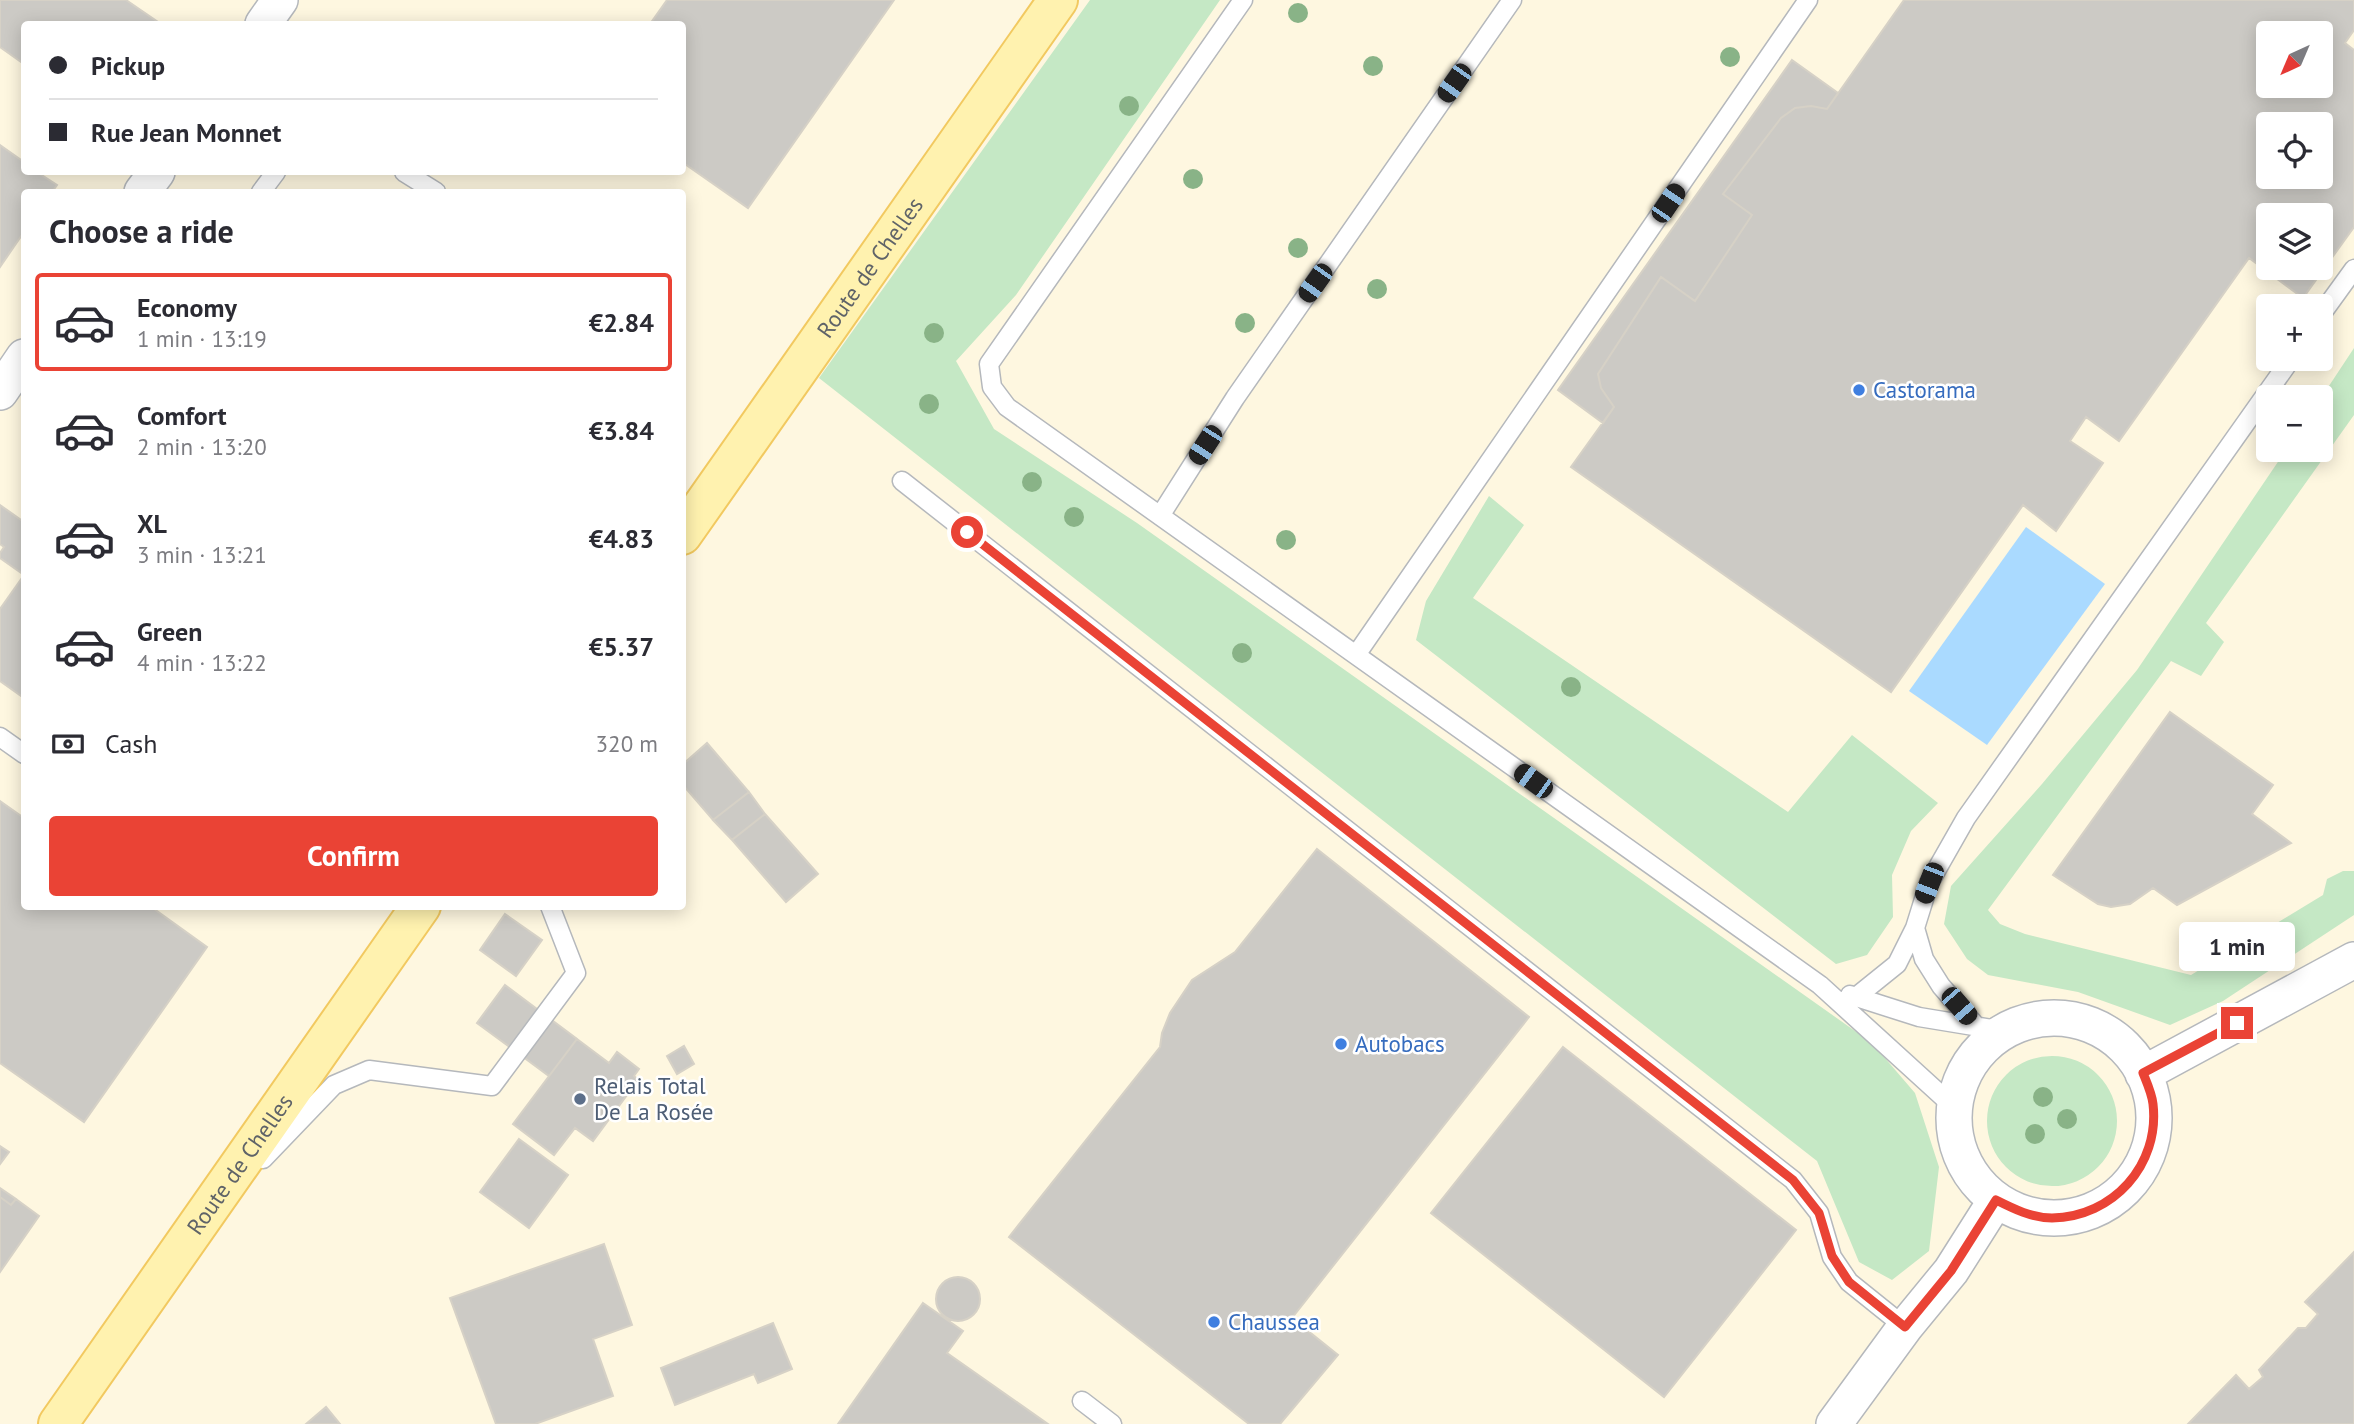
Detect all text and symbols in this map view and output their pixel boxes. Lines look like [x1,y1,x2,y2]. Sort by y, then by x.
north arrow [2256,21,2333,98]
map controls [2256,21,2333,462]
text: Pickup [91,49,165,82]
car [1434,60,1475,106]
button: locate [2256,112,2333,189]
text: Rue Jean Monnet [91,116,281,149]
car [1648,180,1689,226]
street label: Route de Chelles [810,191,929,343]
button: layers [2256,203,2333,280]
text: Choose a ride [49,210,234,252]
car [1295,260,1336,306]
icon: car [53,291,116,354]
text: Economy [137,291,237,324]
button: + [2256,294,2333,371]
text: €2.84 [589,306,654,339]
text: 1 min · 13:19 [137,324,267,353]
place label: Castorama [1873,375,1976,404]
marker: Castorama [1851,382,1867,398]
button: − [2256,385,2333,462]
icon: car [53,399,116,462]
text: Comfort [137,399,227,432]
text: €3.84 [589,414,654,447]
car [1185,422,1226,468]
text: 2 min · 13:20 [137,432,267,461]
icon: car [53,507,116,570]
text: XL [137,507,167,540]
route start [951,516,983,548]
text: €4.83 [589,522,654,555]
text: 3 min · 13:21 [137,540,267,569]
icon: car [53,615,116,678]
text: Green [137,615,202,648]
text: €5.37 [589,630,654,663]
text: 4 min · 13:22 [137,648,267,677]
icon: cash [49,725,87,763]
text: Cash [105,727,157,760]
text: 320 m [596,729,658,758]
car [1510,760,1557,802]
button: Confirm [49,816,658,896]
car [1912,860,1947,906]
callout: 1 min [2179,922,2295,970]
text: 1 min [2209,932,2265,961]
car [1938,983,1981,1029]
route end [2221,1007,2253,1039]
place label: Autobacs [1355,1029,1445,1058]
marker: Autobacs [1333,1036,1349,1052]
place label: Relais Total De La Rosée [594,1071,714,1126]
street label: Route de Chelles [180,1088,299,1240]
marker: Relais Total De La Rosée [572,1091,588,1107]
place label: Chaussea [1228,1307,1320,1336]
marker: Chaussea [1206,1314,1222,1330]

